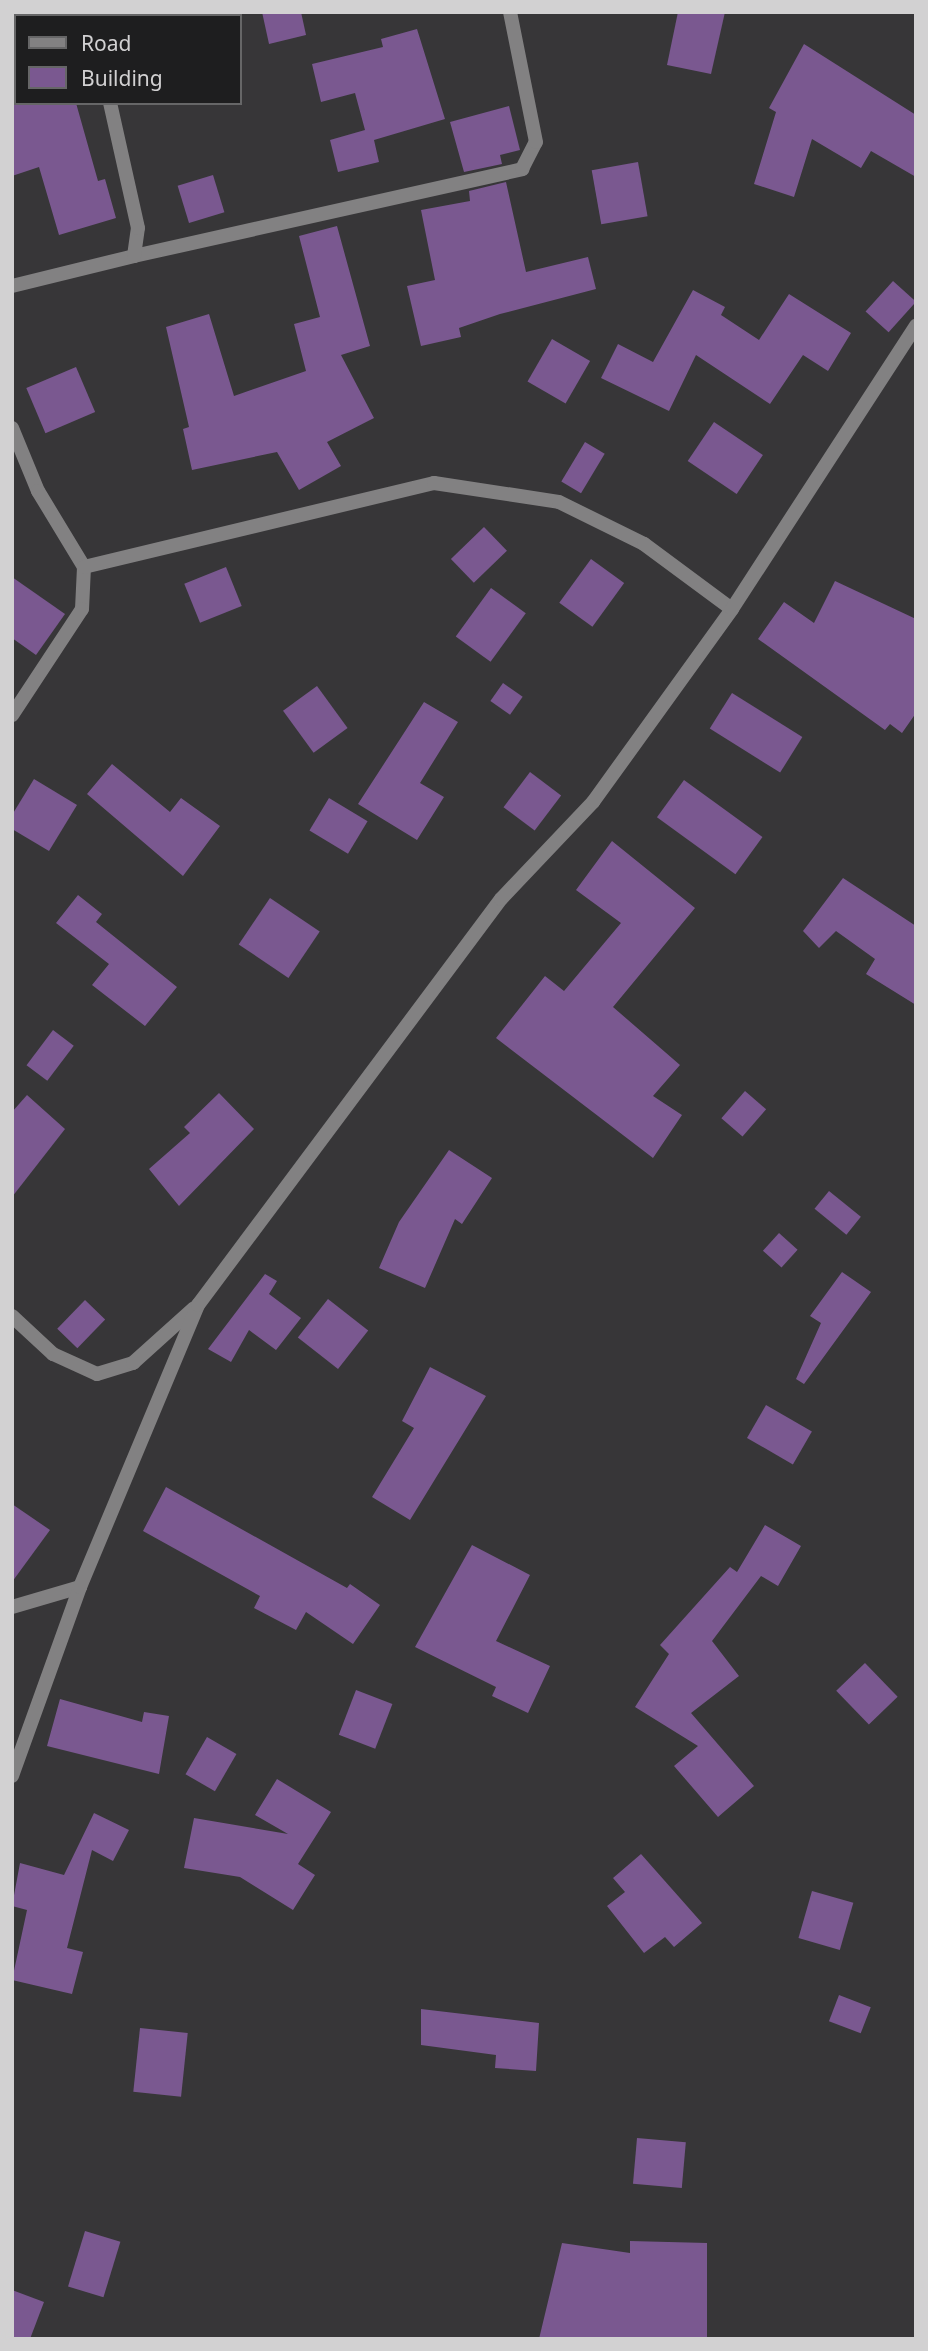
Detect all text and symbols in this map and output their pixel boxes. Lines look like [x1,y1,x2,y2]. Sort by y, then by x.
legend [14,14,242,105]
text: Road [81,29,131,57]
text: Building [81,64,163,92]

